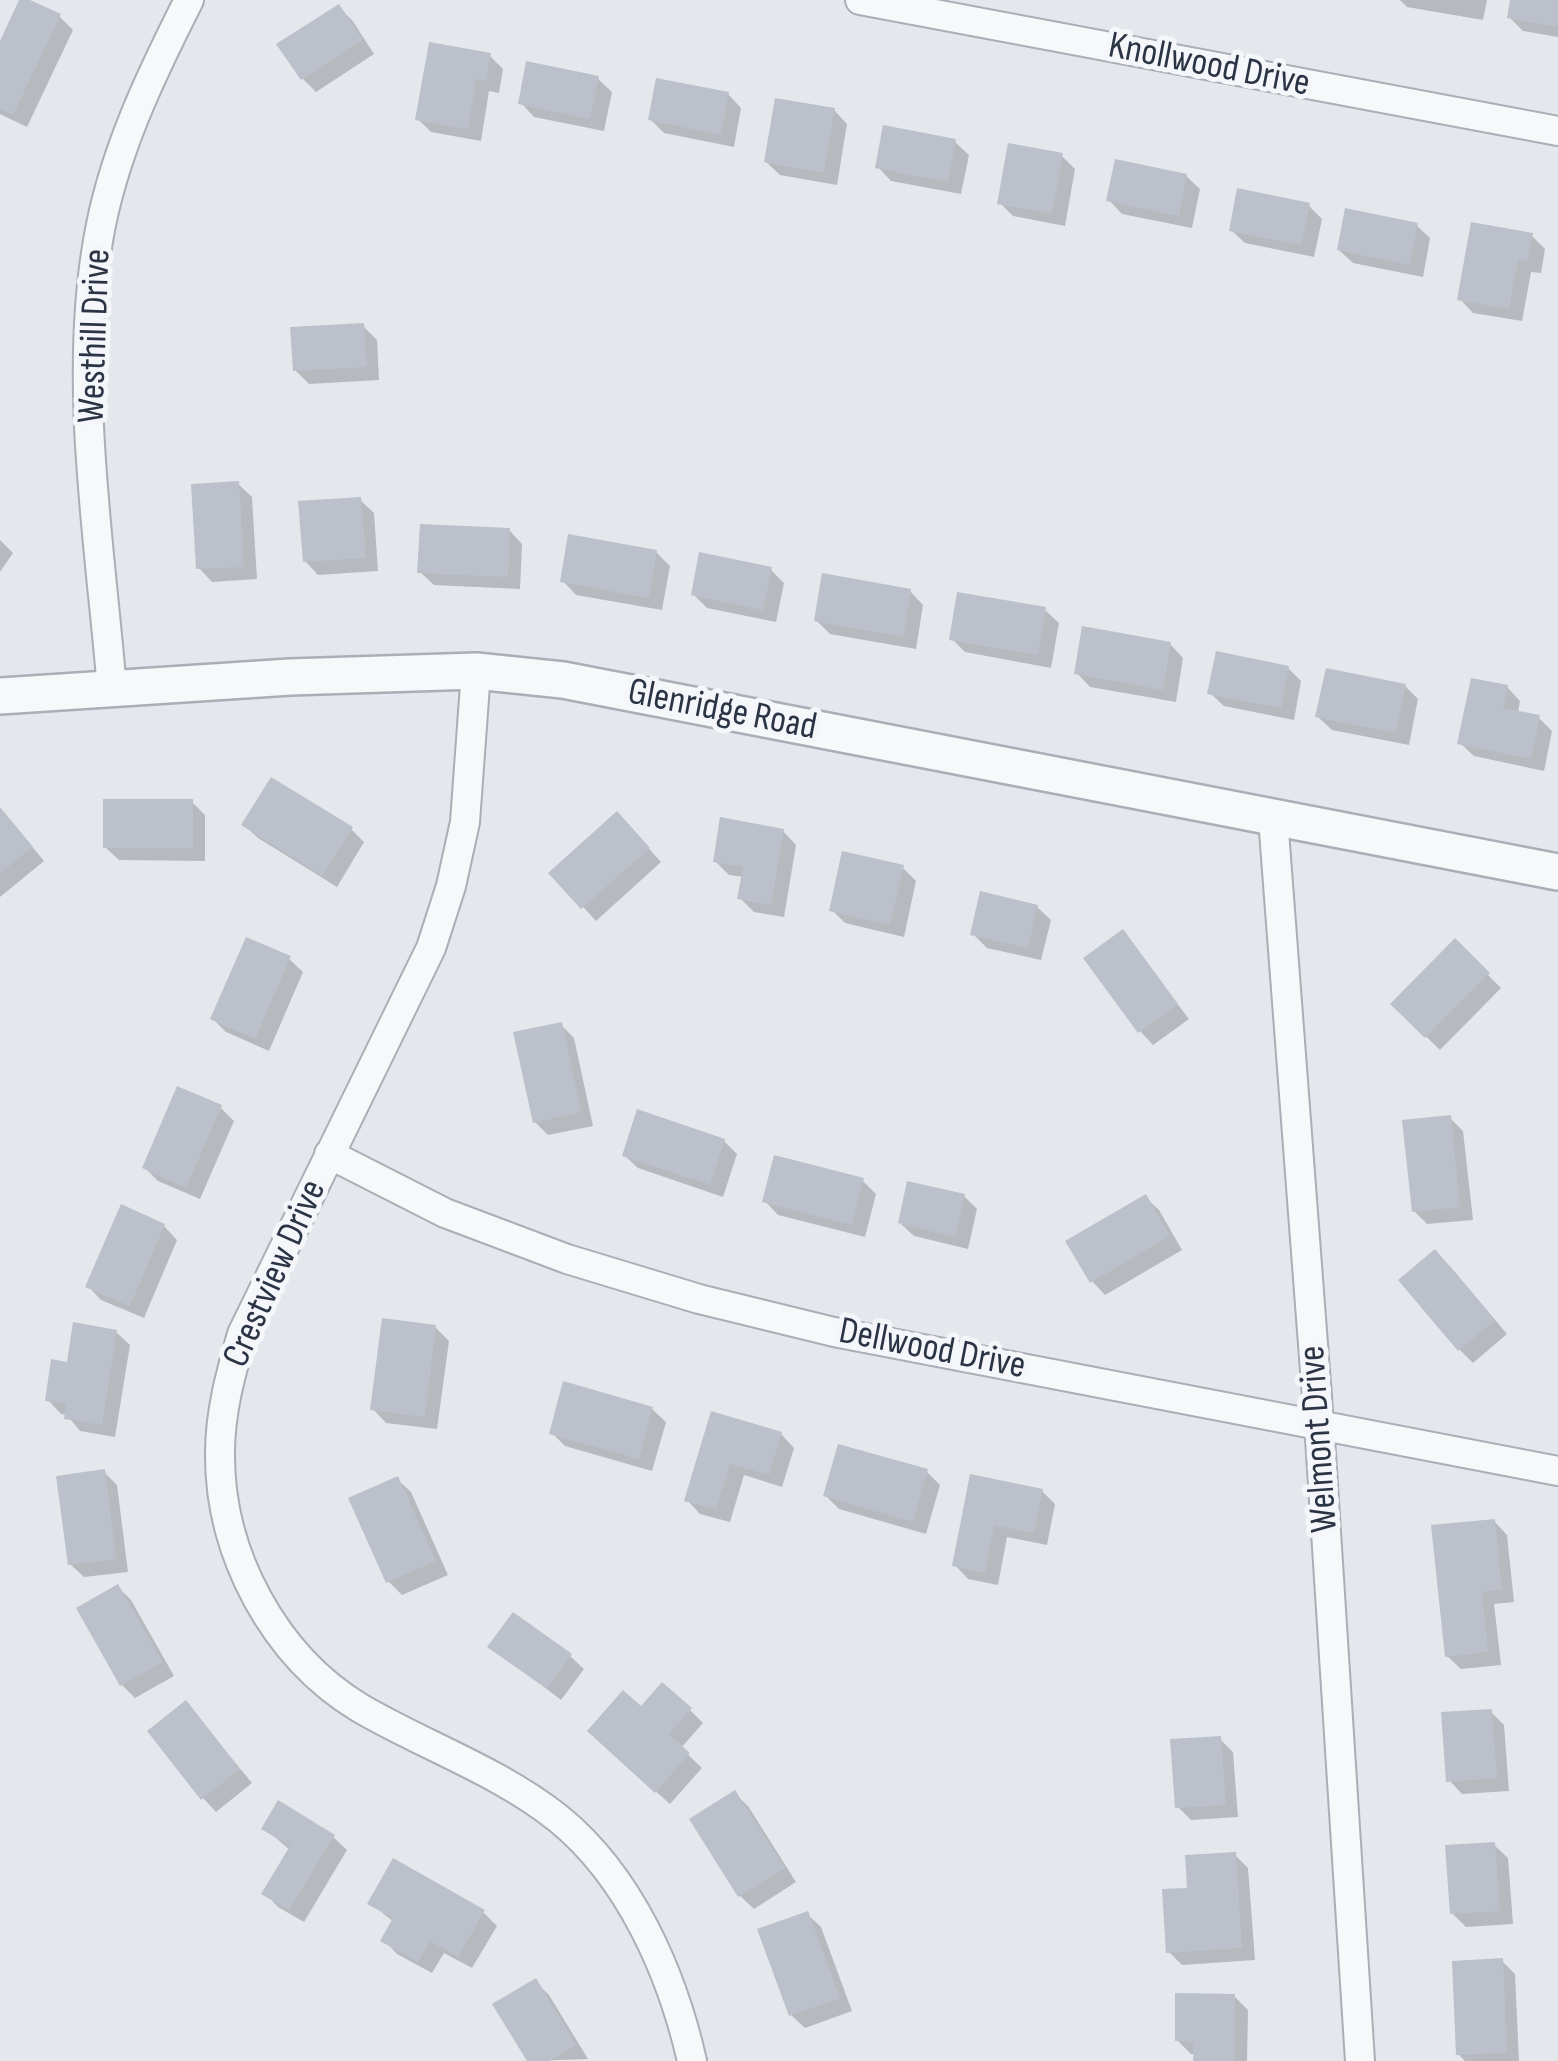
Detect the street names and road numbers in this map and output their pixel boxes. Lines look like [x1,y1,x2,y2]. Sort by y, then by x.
street label: Knollwood Drive [1104,24,1314,108]
street label: Westhill Drive [70,248,122,424]
street label: Glenridge Road [624,670,820,752]
street label: Crestview Drive [215,1173,337,1375]
street label: Dellwood Drive [835,1310,1029,1390]
street label: Welmont Drive [1291,1344,1349,1534]

